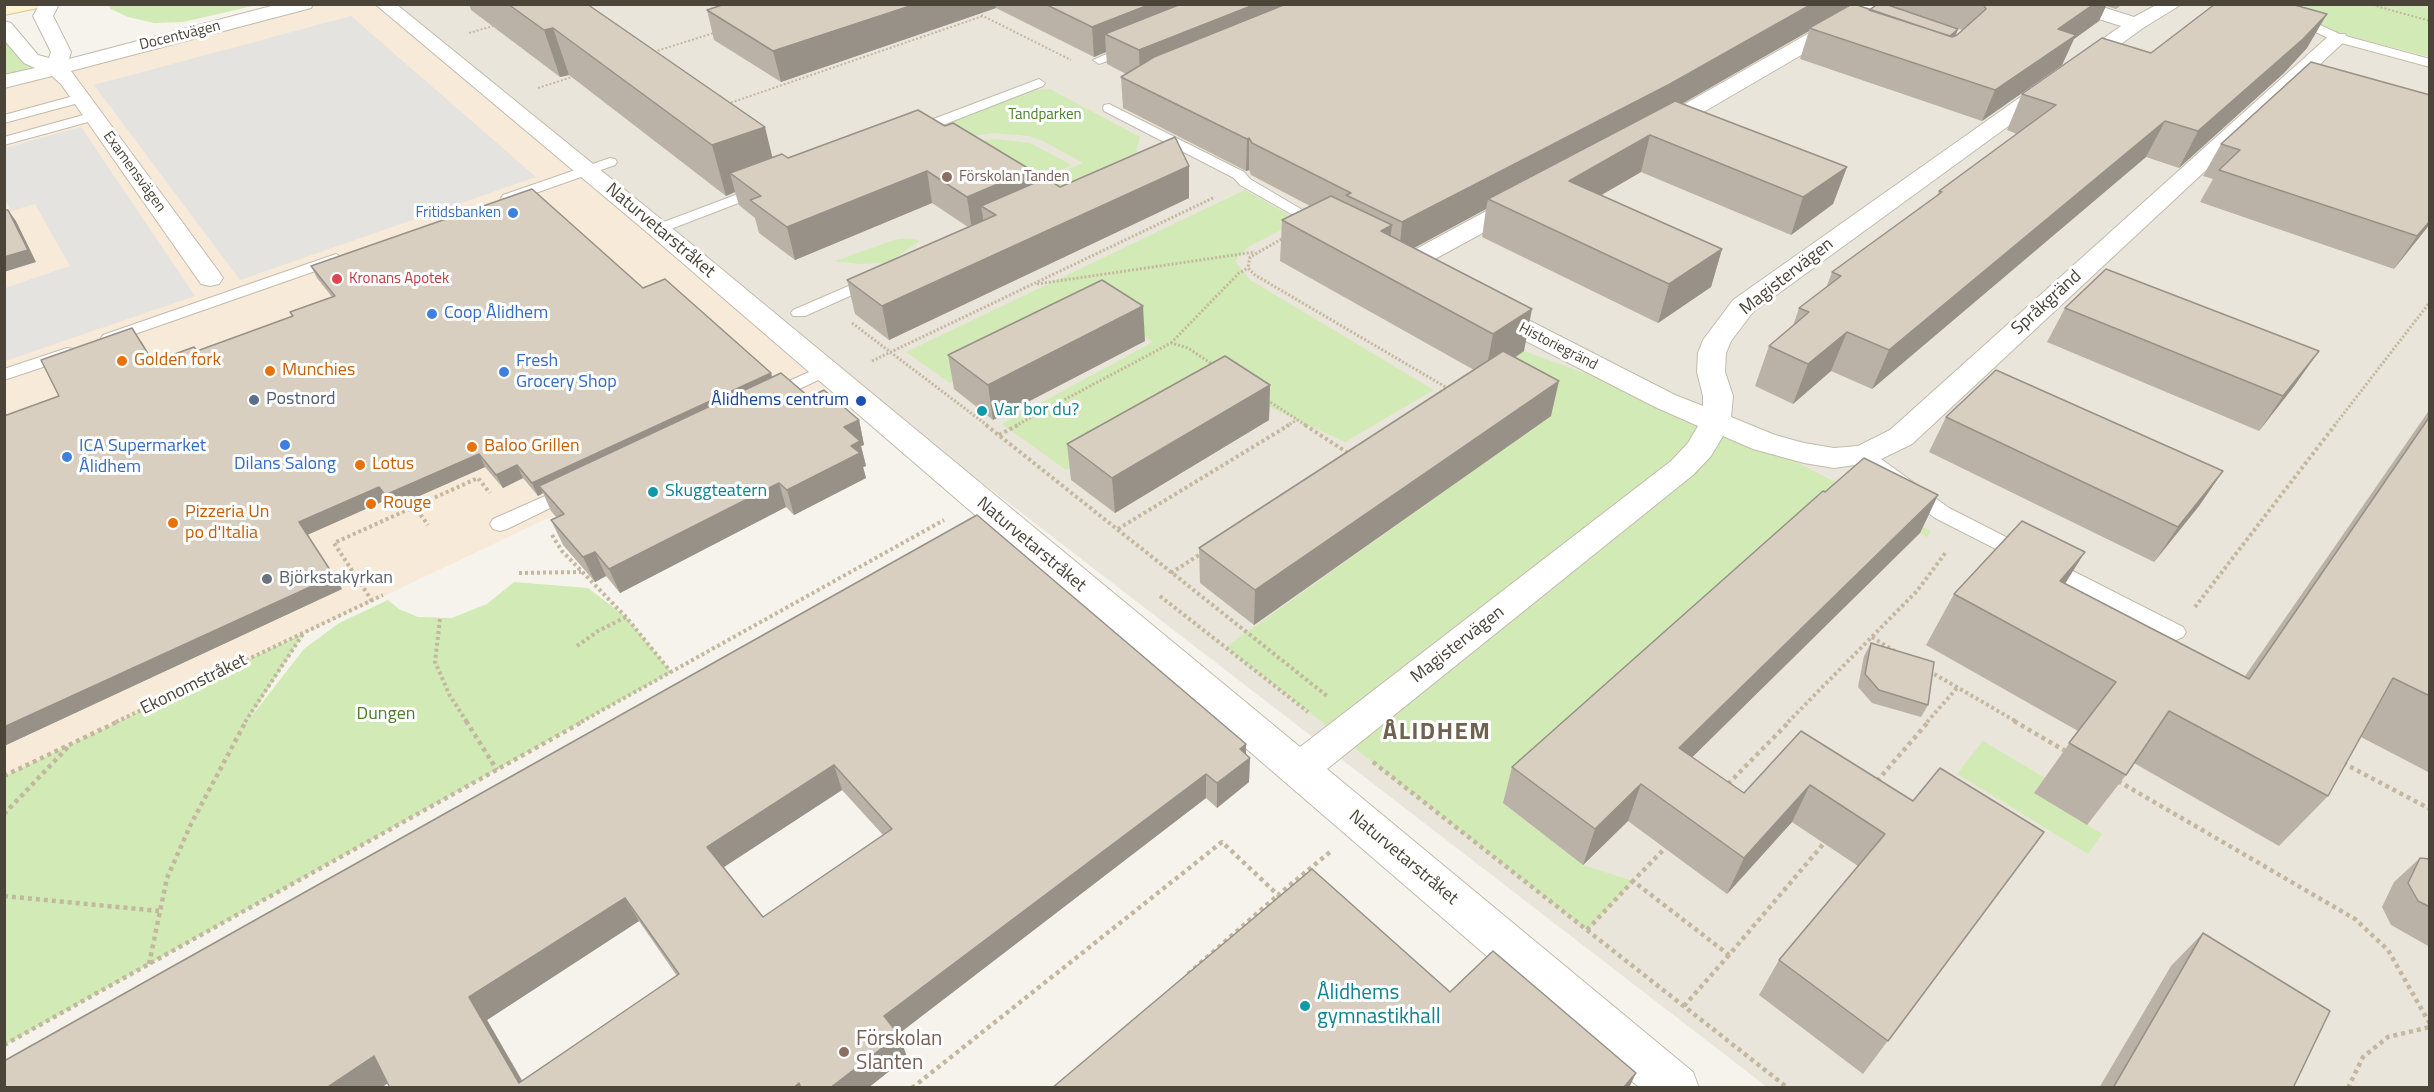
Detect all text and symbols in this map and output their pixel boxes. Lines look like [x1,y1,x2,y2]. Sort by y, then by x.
street label: Docentvägen [138,17,222,55]
park label: Tandparken [1008,106,1082,124]
street label: Examensvägen [99,128,169,216]
place label: Förskolan Tanden [959,168,1070,186]
marker: Förskolan Tanden [940,170,954,184]
street label: Naturvetarstråket [601,179,719,283]
place label: Fritidsbanken [415,204,501,222]
marker: Fritidsbanken [506,206,520,220]
street label: Magistervägen [1736,234,1838,320]
street label: Språkgränd [2008,266,2086,340]
place label: Kronans Apotek [349,270,449,288]
marker: Kronans Apotek [330,272,344,286]
place label: Coop Ålidhem [444,303,548,325]
marker: Coop Ålidhem [425,307,439,321]
street label: Historiegränd [1516,319,1600,375]
place label: Golden fork [134,350,221,372]
place label: Fresh Grocery Shop [516,351,617,394]
marker: Golden fork [115,354,129,368]
place label: Munchies [282,360,355,382]
marker: Munchies [263,364,277,378]
marker: Fresh Grocery Shop [497,365,511,379]
place label: Postnord [266,389,335,411]
place label: Ålidhems centrum [711,390,849,412]
marker: Postnord [247,393,261,407]
marker: Ålidhems centrum [854,394,868,408]
place label: Var bor du? [994,400,1079,422]
marker: Var bor du? [975,404,989,418]
place label: ICA Supermarket Ålidhem [79,436,206,478]
place label: Baloo Grillen [484,436,580,458]
marker: Dilans Salong [278,438,292,452]
marker: Baloo Grillen [465,440,479,454]
marker: ICA Supermarket Ålidhem [60,450,74,464]
place label: Dilans Salong [234,454,336,476]
place label: Lotus [372,454,414,476]
marker: Lotus [353,458,367,472]
place label: Skuggteatern [665,481,767,503]
marker: Skuggteatern [646,485,660,499]
place label: Rouge [383,493,431,515]
street label: Naturvetarstråket [972,493,1090,597]
marker: Rouge [364,497,378,511]
place label: Pizzeria Un po d'Italia [185,502,269,544]
marker: Pizzeria Un po d'Italia [166,516,180,530]
place label: Björkstakyrkan [279,568,393,590]
marker: Björkstakyrkan [260,572,274,586]
street label: Magistervägen [1407,602,1509,688]
street label: Ekonomstråket [137,650,251,720]
park label: Dungen [357,704,415,726]
district label: ÅLIDHEM [1383,719,1491,747]
street label: Naturvetarstråket [1344,806,1462,910]
place label: Ålidhems gymnastikhall [1317,981,1441,1031]
marker: Ålidhems gymnastikhall [1298,999,1312,1013]
place label: Förskolan Slanten [856,1027,942,1077]
marker: Förskolan Slanten [837,1045,851,1059]

